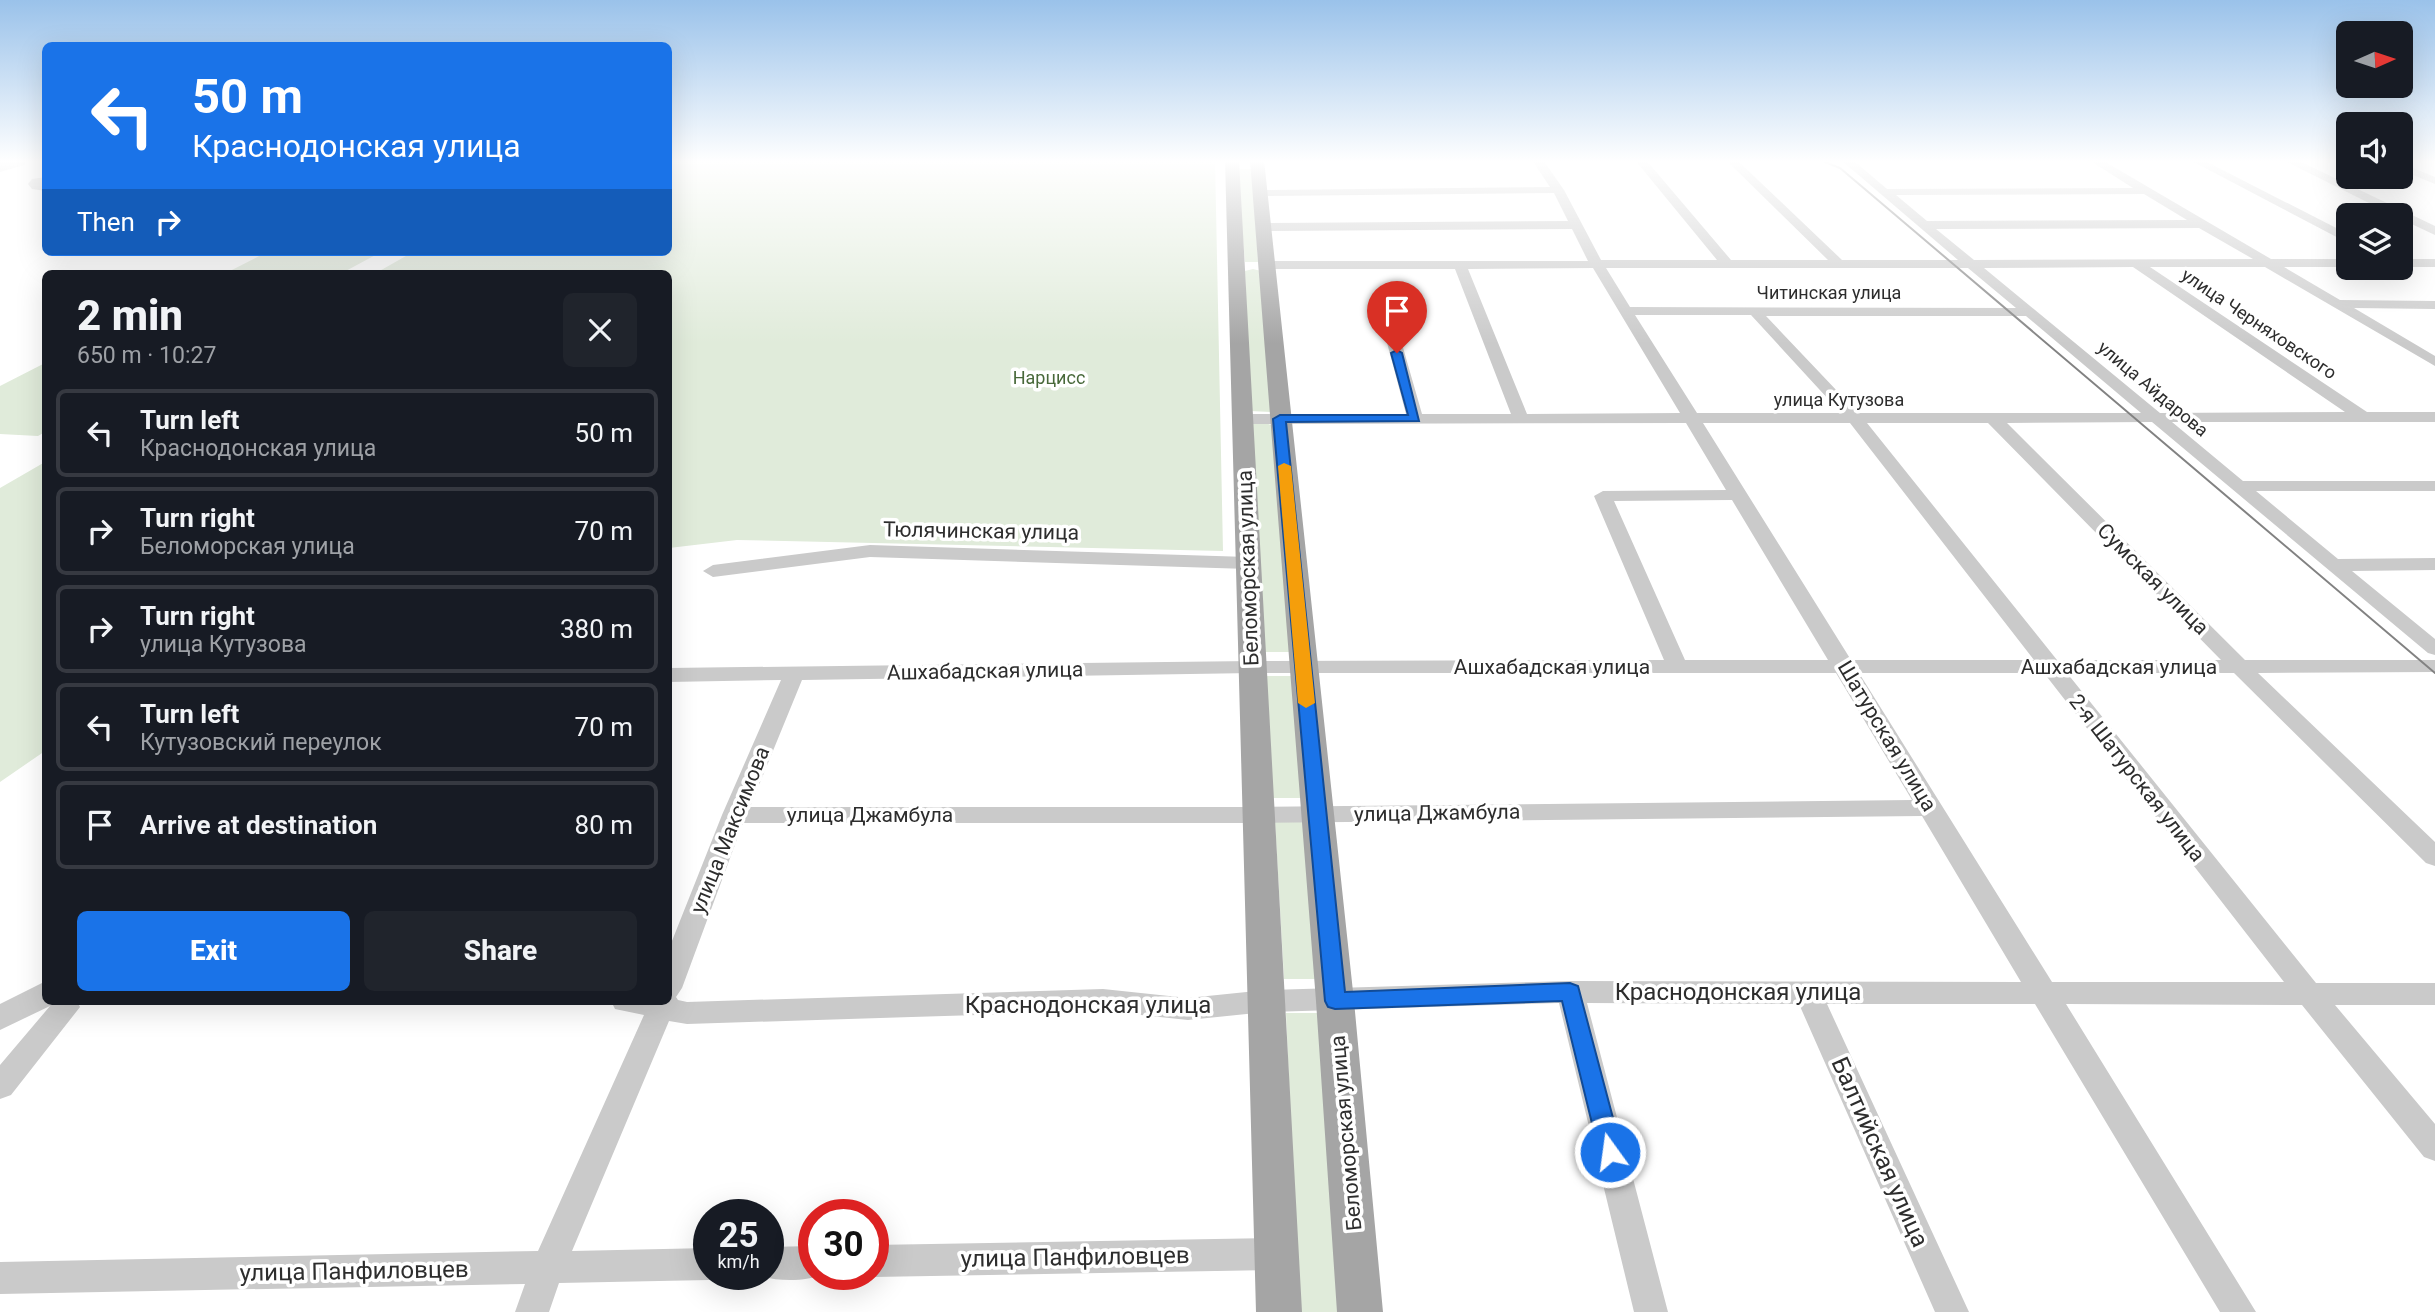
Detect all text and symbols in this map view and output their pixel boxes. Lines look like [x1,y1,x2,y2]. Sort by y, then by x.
north arrow [2336,21,2413,98]
map controls [2336,21,2413,280]
text: 50 m [192,68,303,125]
icon: left [77,70,168,161]
button: sound [2336,112,2413,189]
text: Краснодонская улица [192,127,521,165]
icon: right [149,203,187,241]
button: layers [2336,203,2413,280]
text: Then [77,207,135,237]
street label: улица Черняховского [2178,264,2341,383]
pin [1367,281,1427,353]
street label: Читинская улица [1757,282,1901,303]
text: 2 min [77,291,183,340]
icon: arrive [1378,292,1416,330]
button: close [563,293,637,367]
street label: улица Айдарова [2094,337,2213,441]
text: 650 m · 10:27 [77,342,216,369]
park label: Нарцисс [1013,367,1085,388]
street label: улица Кутузова [1774,389,1904,410]
text: Turn left [140,405,239,435]
icon: left [81,414,119,452]
text: 50 m [575,418,633,448]
text: Краснодонская улица [140,435,376,462]
street label: Беломорская улица [1233,470,1263,666]
text: Turn right [140,503,255,533]
icon: right [81,512,119,550]
text: 70 m [575,516,633,546]
street label: Тюлячинская улица [883,517,1079,545]
street label: Сумская улица [2092,518,2214,640]
text: Беломорская улица [140,533,355,560]
text: Turn right [140,601,255,631]
icon: right [81,610,119,648]
text: 380 m [560,614,633,644]
text: улица Кутузова [140,631,307,658]
street label: Ашхабадская улица [1454,655,1650,679]
street label: Ашхабадская улица [2021,655,2217,679]
street label: Шатурская улица [1833,656,1941,816]
street label: Ашхабадская улица [887,657,1083,685]
street label: 2-я Шатурская улица [2064,690,2210,866]
text: Turn left [140,699,239,729]
icon: left [81,708,119,746]
text: 70 m [575,712,633,742]
text: Кутузовский переулок [140,729,382,756]
street label: улица Максимова [686,743,774,917]
street label: улица Джамбула [1354,800,1520,826]
street label: улица Джамбула [787,803,953,827]
icon: arrive [81,806,119,844]
text: Arrive at destination [140,810,377,840]
text: 80 m [575,810,633,840]
button: Exit [77,911,350,991]
button: Share [364,911,637,991]
street label: Краснодонская улица [1615,978,1861,1006]
street label: Краснодонская улица [965,991,1211,1019]
street label: Беломорская улица [1326,1034,1366,1232]
street label: Балтийская улица [1826,1053,1934,1251]
position arrow [1573,1115,1647,1189]
speed limit sign: 30 [798,1199,889,1290]
text: 25 [718,1215,759,1256]
street label: улица Панфиловцев [960,1241,1190,1273]
text: km/h [717,1251,760,1272]
street label: улица Панфиловцев [239,1255,469,1287]

